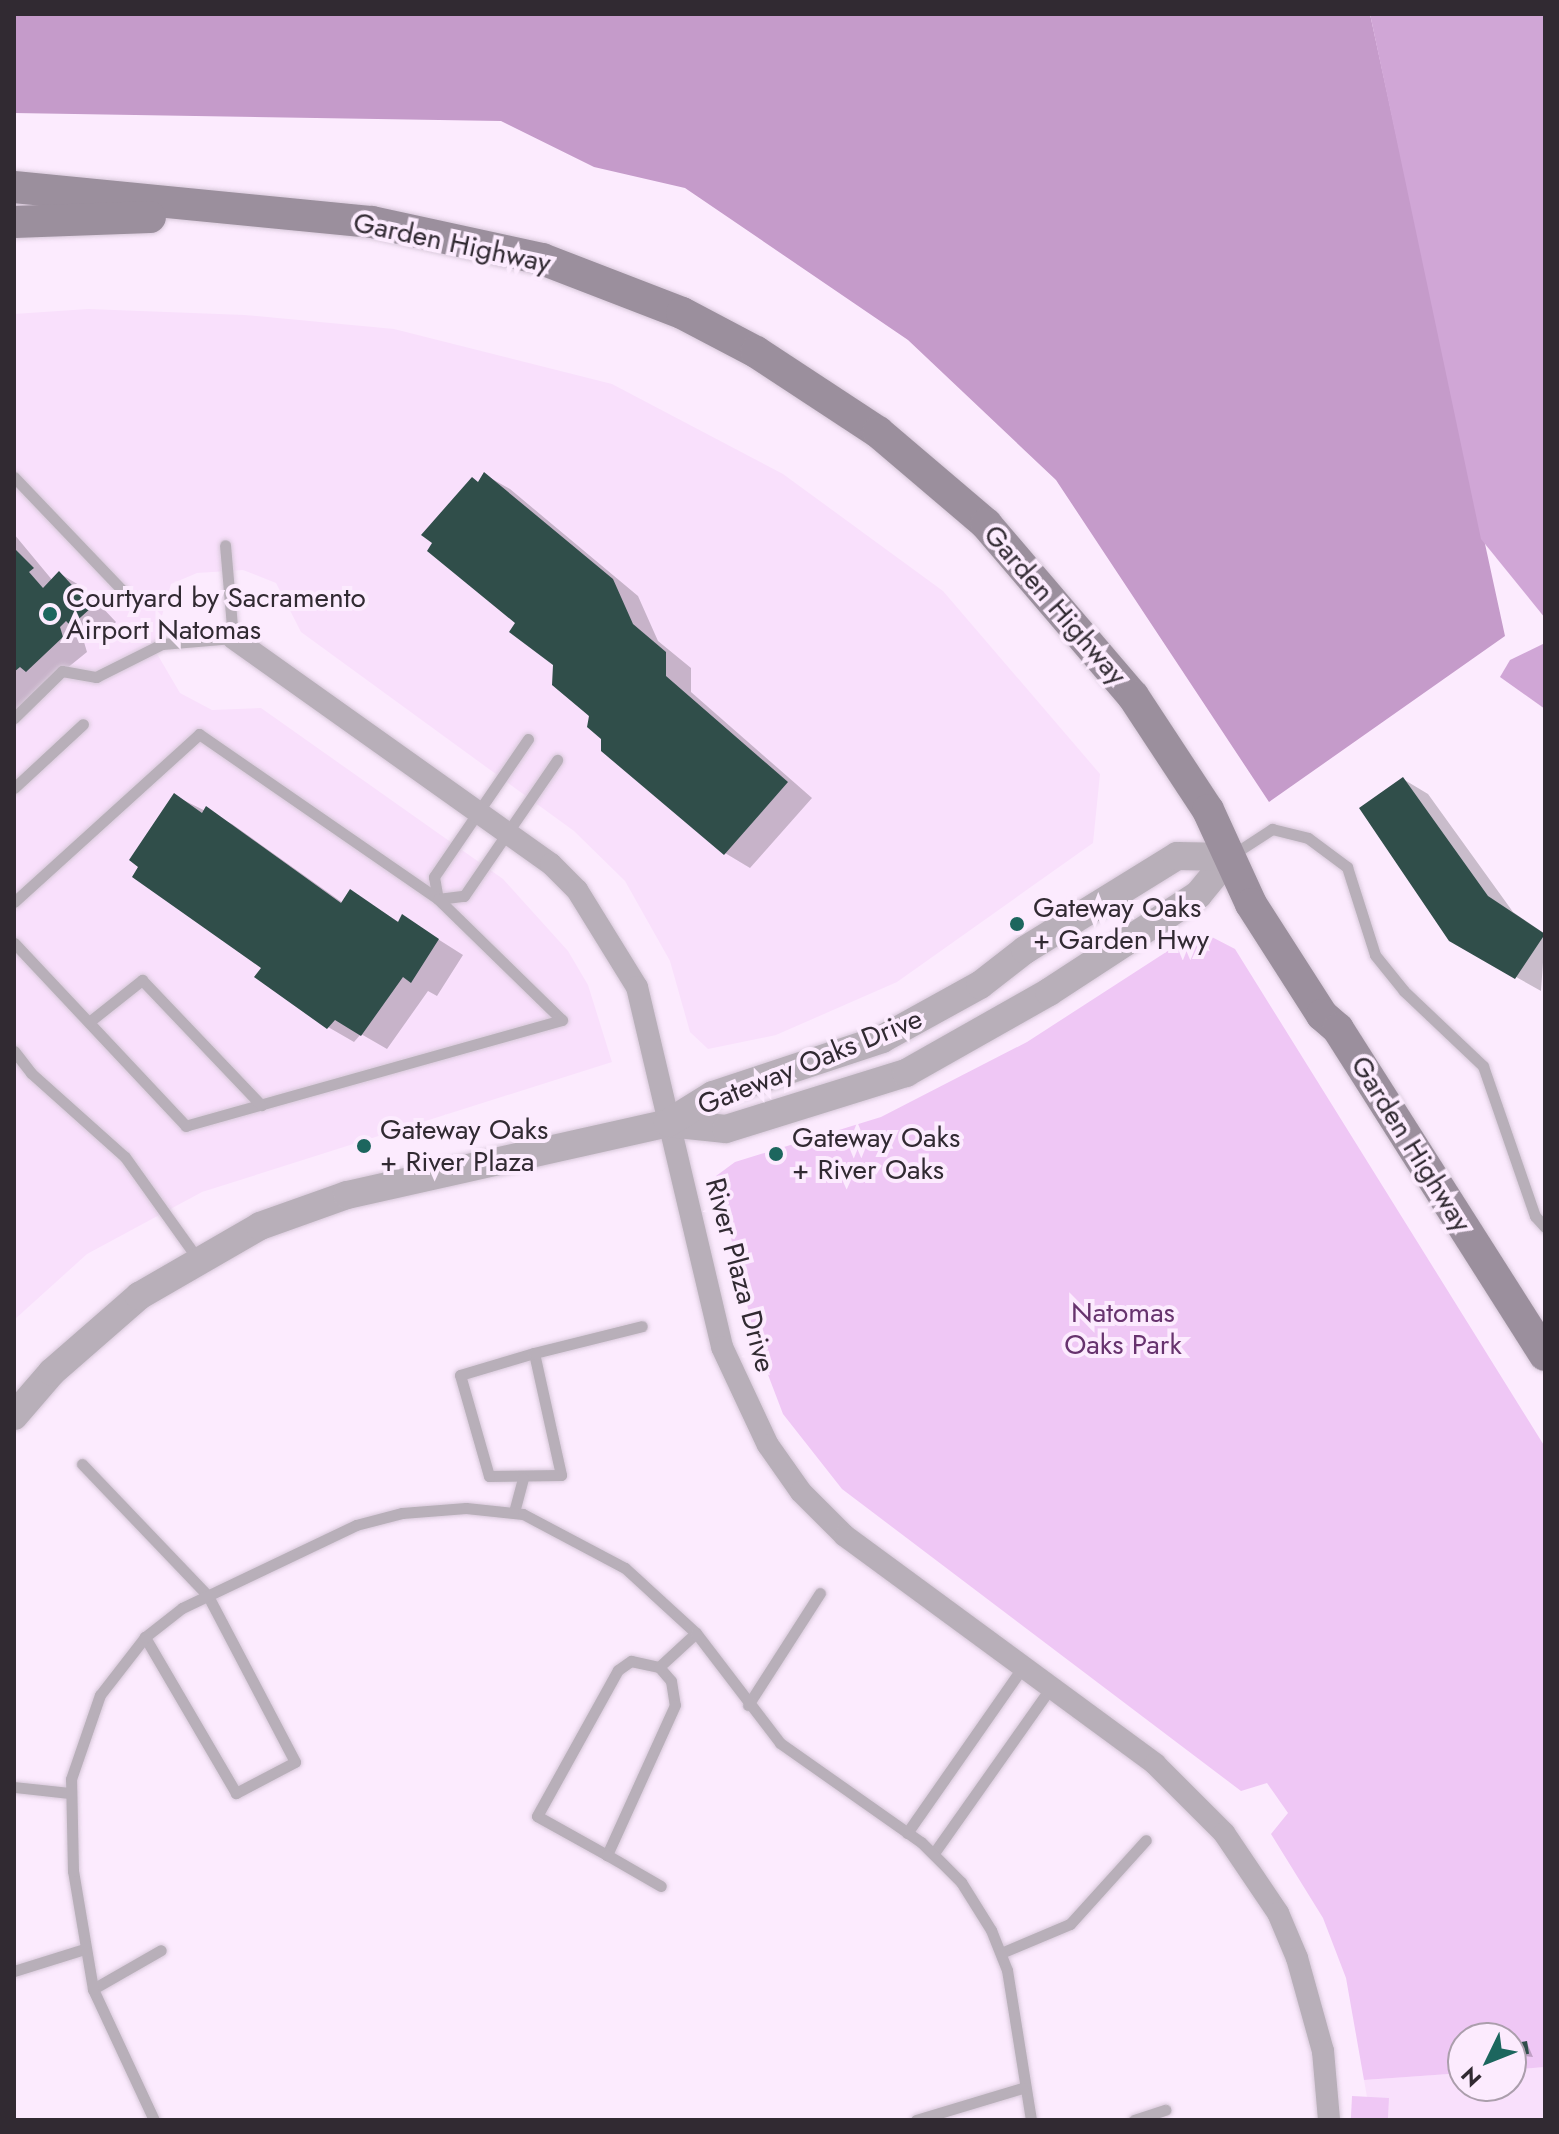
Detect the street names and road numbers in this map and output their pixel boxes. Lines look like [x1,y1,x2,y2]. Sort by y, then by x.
street label: Garden Highway [350,206,554,280]
street label: Garden Highway [976,518,1134,692]
street label: Gateway Oaks Drive [693,1002,927,1122]
street label: Garden Highway [1344,1050,1478,1238]
street label: River Plaza Drive [698,1174,782,1376]

